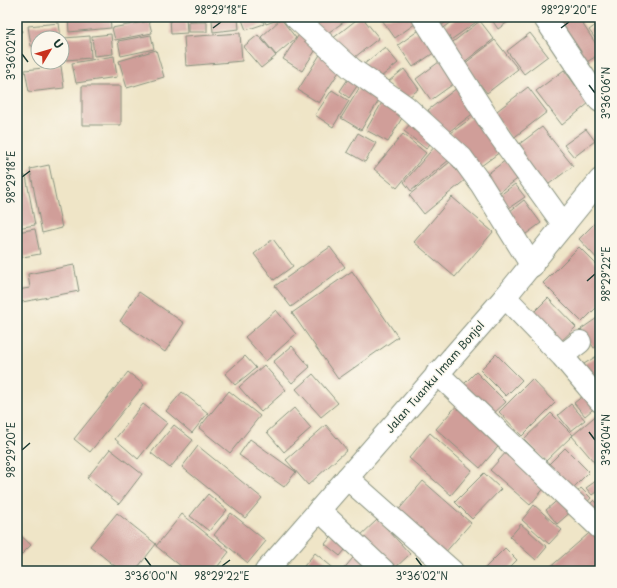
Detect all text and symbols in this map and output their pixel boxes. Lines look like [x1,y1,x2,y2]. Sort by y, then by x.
text: 98°29'18"E [195,2,247,17]
text: 98°29'20"E [541,2,597,17]
text: 3°36'02"N [3,28,18,80]
north arrow [30,30,70,70]
text: U [49,35,68,52]
text: 3°36'06"N [598,67,613,119]
text: 98°29'18"E [3,151,18,203]
text: 98°29'22"E [598,246,613,302]
street label: Jalan Tuanku Imam Bonjol [381,317,488,436]
text: 3°36'04"N [598,414,613,466]
text: 98°29'20"E [3,422,18,478]
text: 3°36'00"N [125,568,178,583]
text: 98°29'22"E [194,568,250,583]
text: 3°36'02"N [396,568,448,583]

